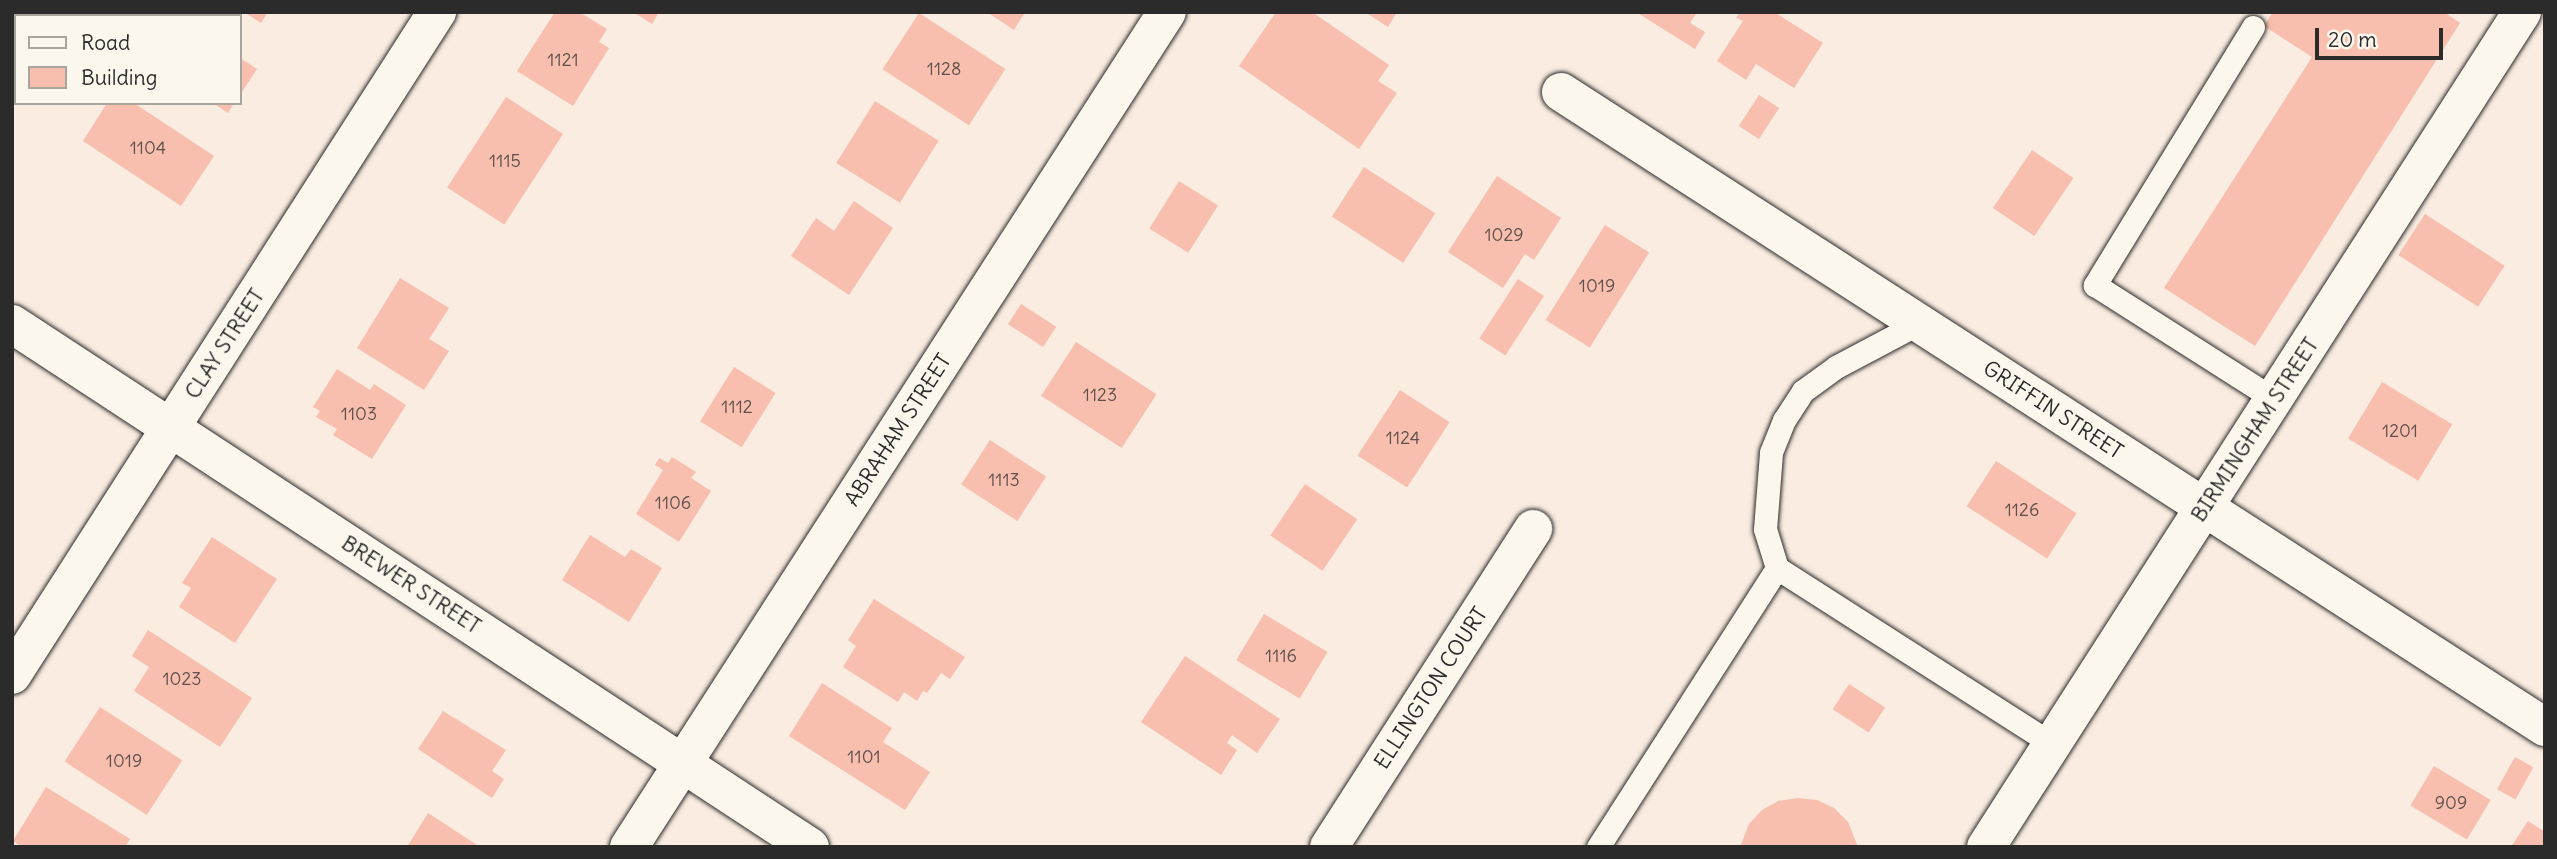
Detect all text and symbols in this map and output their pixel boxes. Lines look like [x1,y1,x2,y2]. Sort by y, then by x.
legend [14,14,242,105]
scale bar [2319,14,2447,58]
text: 20 m [2328,26,2377,53]
text: Road [81,29,130,56]
house number: 1121 [547,49,579,71]
house number: 1128 [927,58,961,80]
text: Building [81,64,157,91]
house number: 1104 [130,137,166,159]
house number: 1115 [489,150,521,172]
house number: 1029 [1484,224,1524,246]
house number: 1019 [1579,275,1615,297]
street label: CLAY STREET [180,284,270,404]
street label: BIRMINGHAM STREET [2186,333,2324,527]
street label: ABRAHAM STREET [839,349,957,511]
street label: GRIFFIN STREET [1978,355,2128,465]
house number: 1123 [1083,384,1117,406]
house number: 1112 [721,396,753,418]
house number: 1103 [341,403,377,425]
house number: 1201 [2382,420,2418,442]
house number: 1124 [1386,427,1420,449]
house number: 1113 [988,469,1020,491]
house number: 1106 [655,492,691,514]
house number: 1126 [2005,499,2039,521]
street label: BREWER STREET [337,531,485,639]
street label: ELLINGTON COURT [1369,602,1493,774]
house number: 1116 [1265,645,1297,667]
house number: 1023 [162,668,202,690]
house number: 1101 [847,746,881,768]
house number: 1019 [106,750,142,772]
house number: 909 [2435,792,2467,814]

